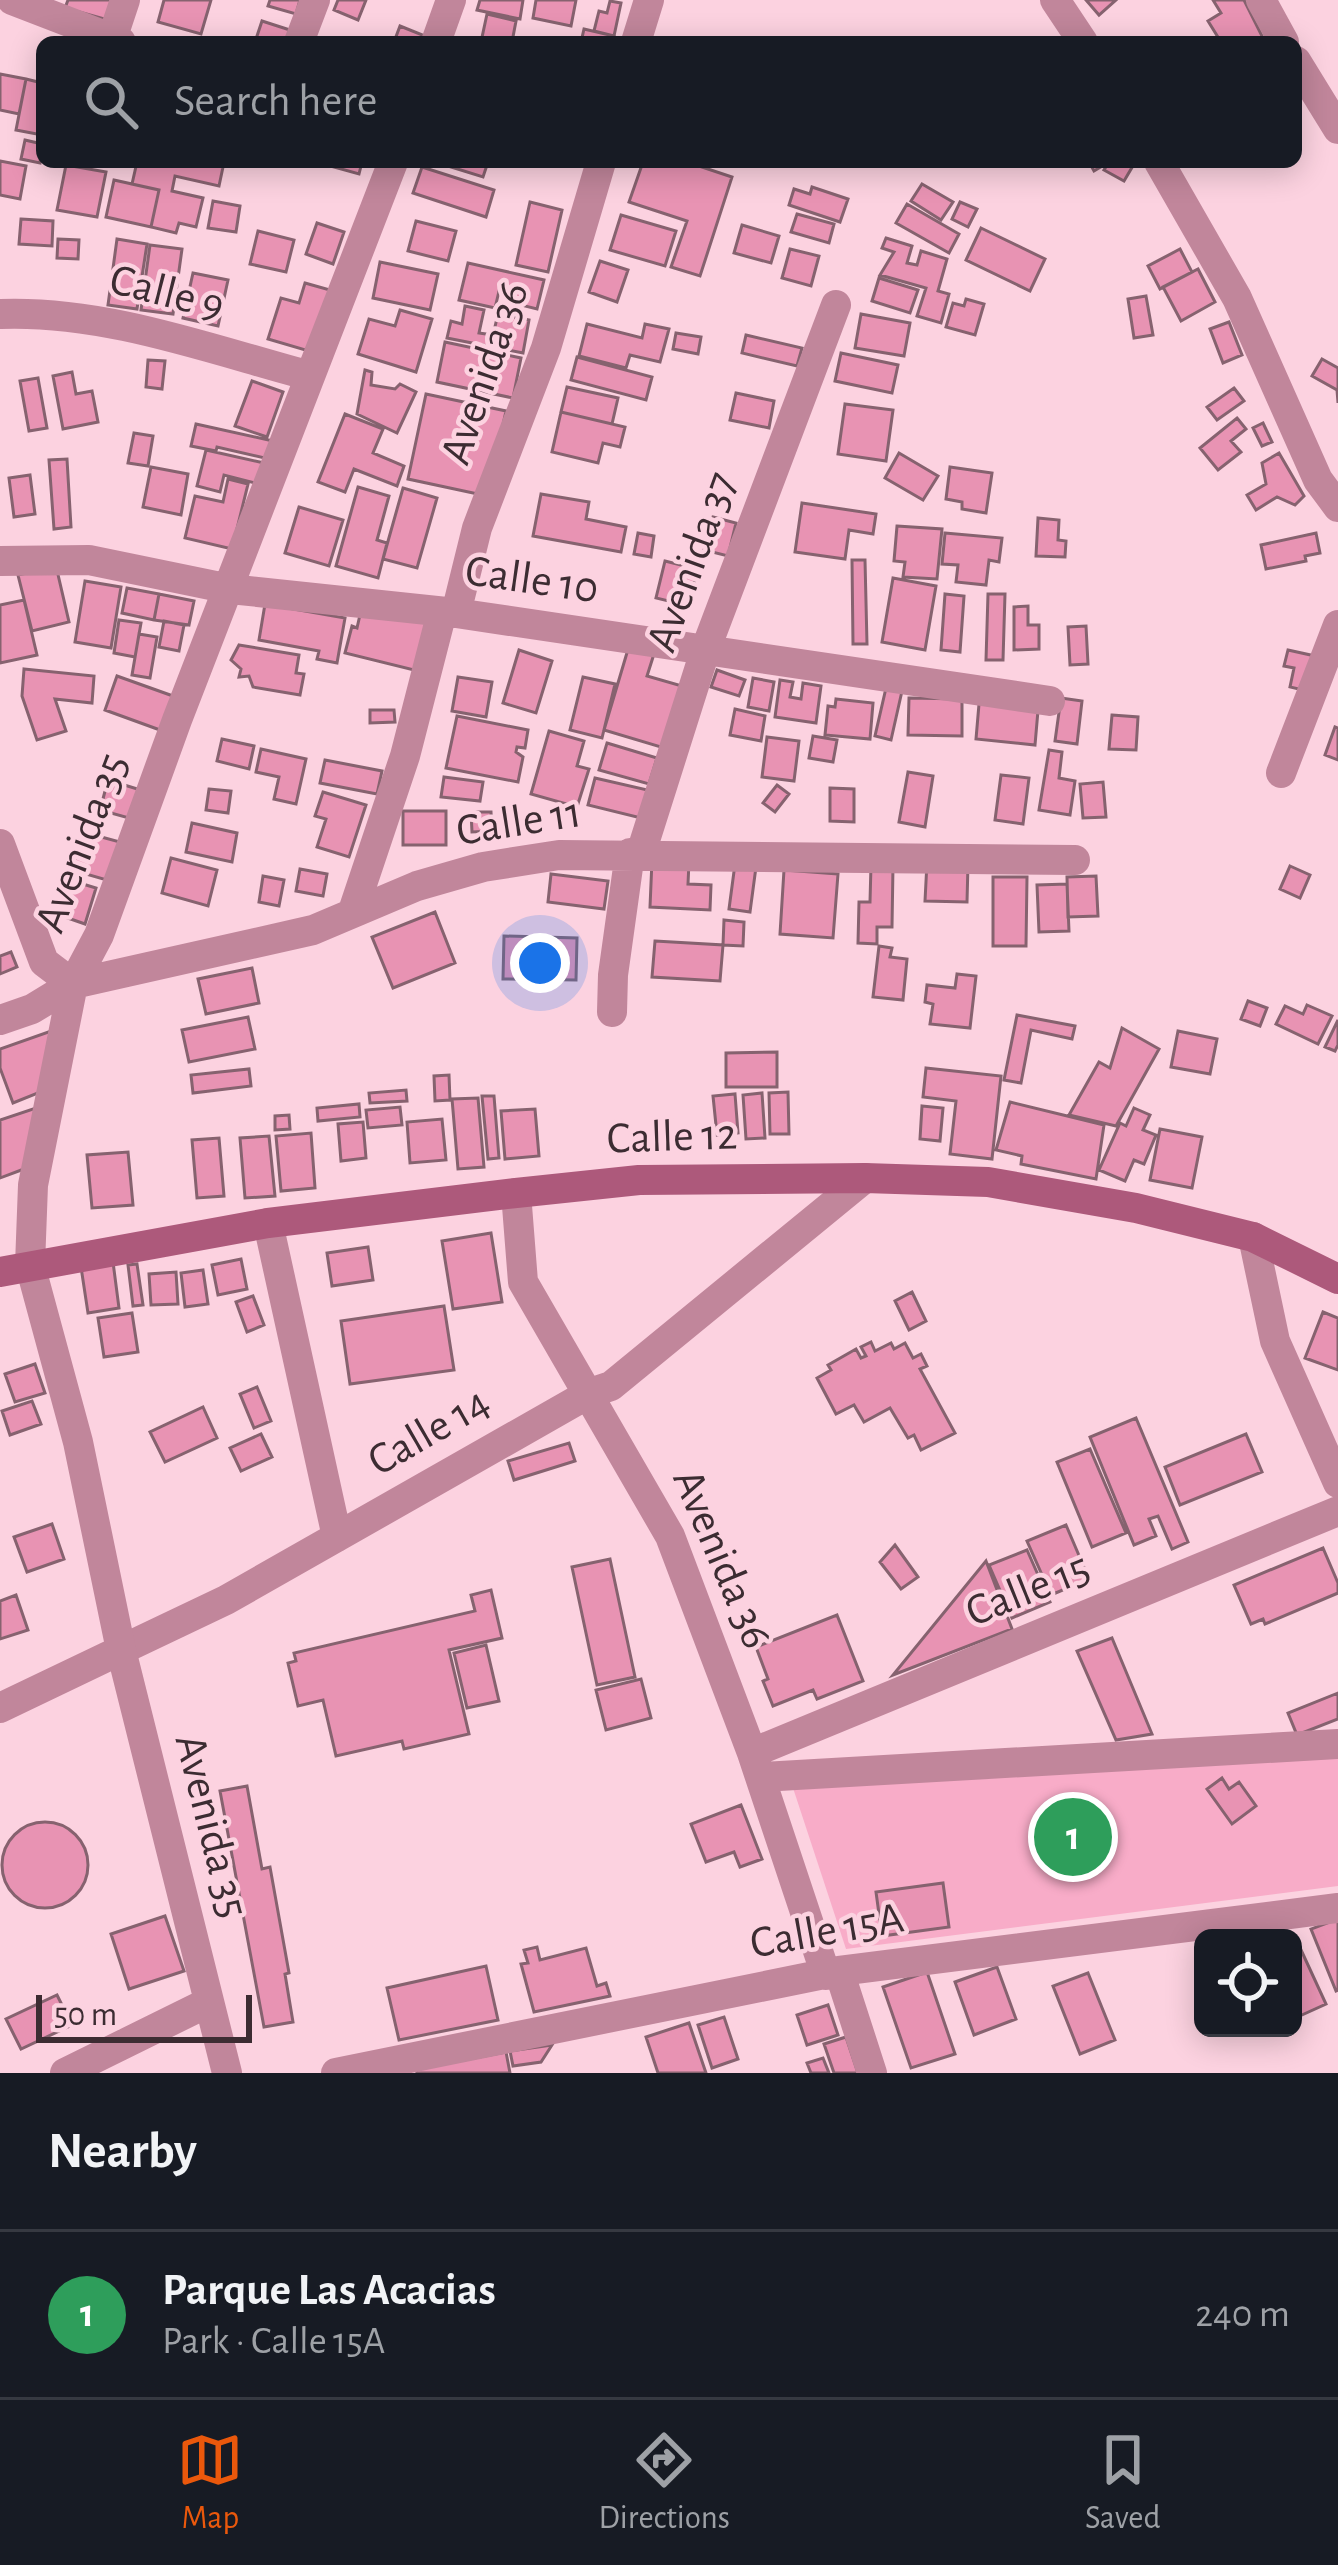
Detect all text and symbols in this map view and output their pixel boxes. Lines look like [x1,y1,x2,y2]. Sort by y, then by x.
search box [36,36,1302,168]
icon: search [78,69,144,135]
text: Search here [174,79,377,124]
street label: Calle 9 [105,257,229,329]
street label: Avenida 36 [433,276,537,470]
street label: Avenida 37 [639,466,745,658]
street label: Calle 10 [463,548,601,612]
street label: Avenida 35 [27,748,137,938]
street label: Calle 11 [453,790,585,854]
your location [510,933,570,993]
street label: Calle 12 [606,1112,738,1162]
street label: Calle 14 [361,1380,497,1484]
street label: Avenida 36 [664,1463,780,1655]
street label: Calle 15 [960,1545,1096,1635]
street label: Avenida 35 [167,1730,255,1922]
pin: 1 [1034,1792,1112,1882]
street label: Calle 15A [747,1895,907,1967]
map controls [1194,1929,1302,2037]
button: locate [1194,1929,1302,2037]
scale bar [36,1989,252,2042]
text: 50 m [54,1999,117,2032]
text: Nearby [48,2126,197,2177]
text: Parque Las Acacias [162,2268,496,2313]
text: 1 [80,2295,94,2334]
text: 240 m [1195,2295,1290,2334]
text: Park · Calle 15A [162,2322,385,2361]
tab: Map [177,2427,243,2539]
tab: Directions [598,2427,730,2539]
tab: Saved [1085,2427,1160,2539]

